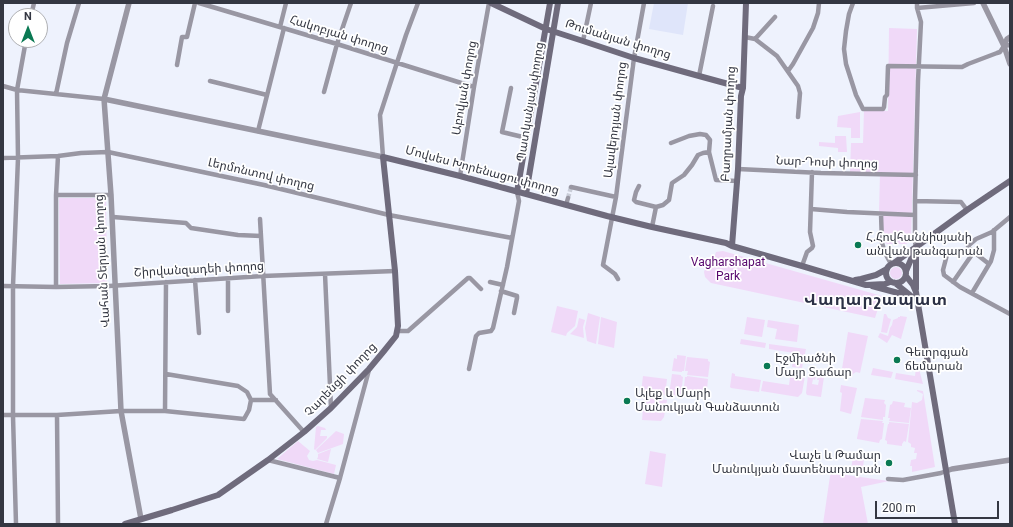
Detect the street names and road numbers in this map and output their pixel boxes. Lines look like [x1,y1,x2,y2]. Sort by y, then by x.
street label: Հակոբյան փողոց [288,13,390,57]
street label: Թումանյան փողոց [563,17,673,63]
street label: Աբովյան փողոց [450,40,480,136]
street label: Պատկանյան փողոց [514,41,548,163]
street label: Ալավերդյան փողոց [602,61,630,179]
street label: Բաղրամյան փողոց [719,66,739,182]
street label: Մովսես Խորենացու փողոց [404,144,560,198]
street label: Նար-Դոսի փողոց [776,154,878,172]
street label: Լերմոնտով փողոց [206,156,316,194]
street label: Վահան Տերյան փողոց [92,194,114,328]
street label: Շիրվանզադեի փողոց [134,259,264,281]
street label: Չարենցի փողոց [302,340,380,420]

